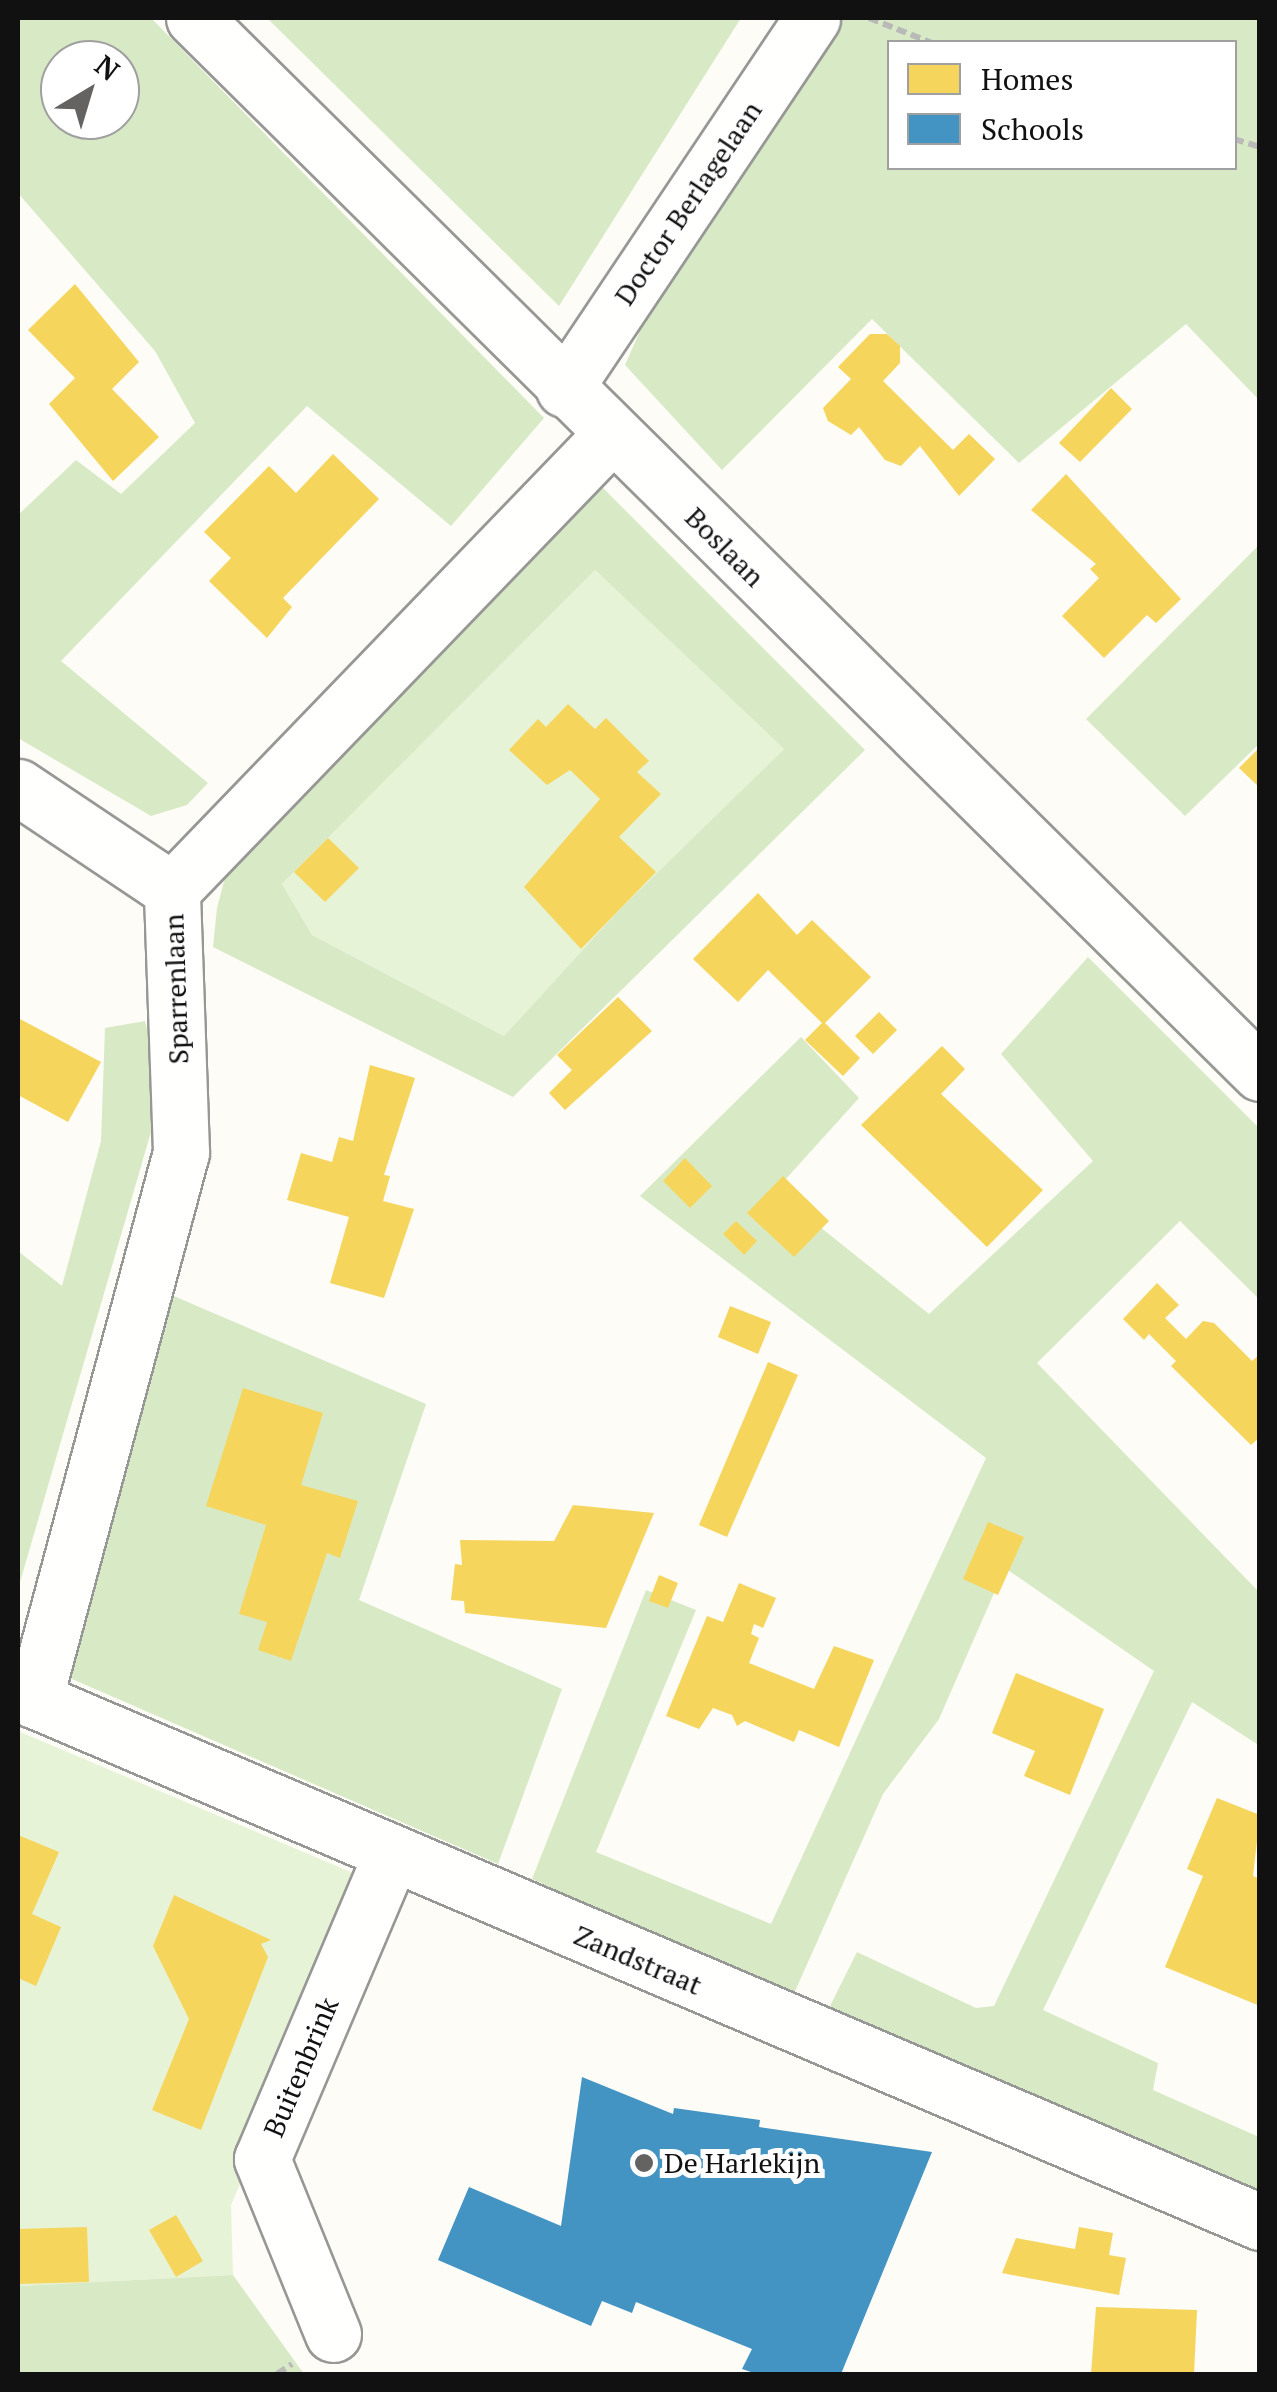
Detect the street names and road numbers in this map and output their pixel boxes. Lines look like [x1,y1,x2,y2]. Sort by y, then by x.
street label: Doctor Berlagelaan [607,95,769,311]
street label: Boslaan [678,500,772,594]
street label: Sparrenlaan [157,913,195,1065]
street label: Zandstraat [569,1918,707,2002]
street label: Buitenbrink [257,1992,345,2142]

